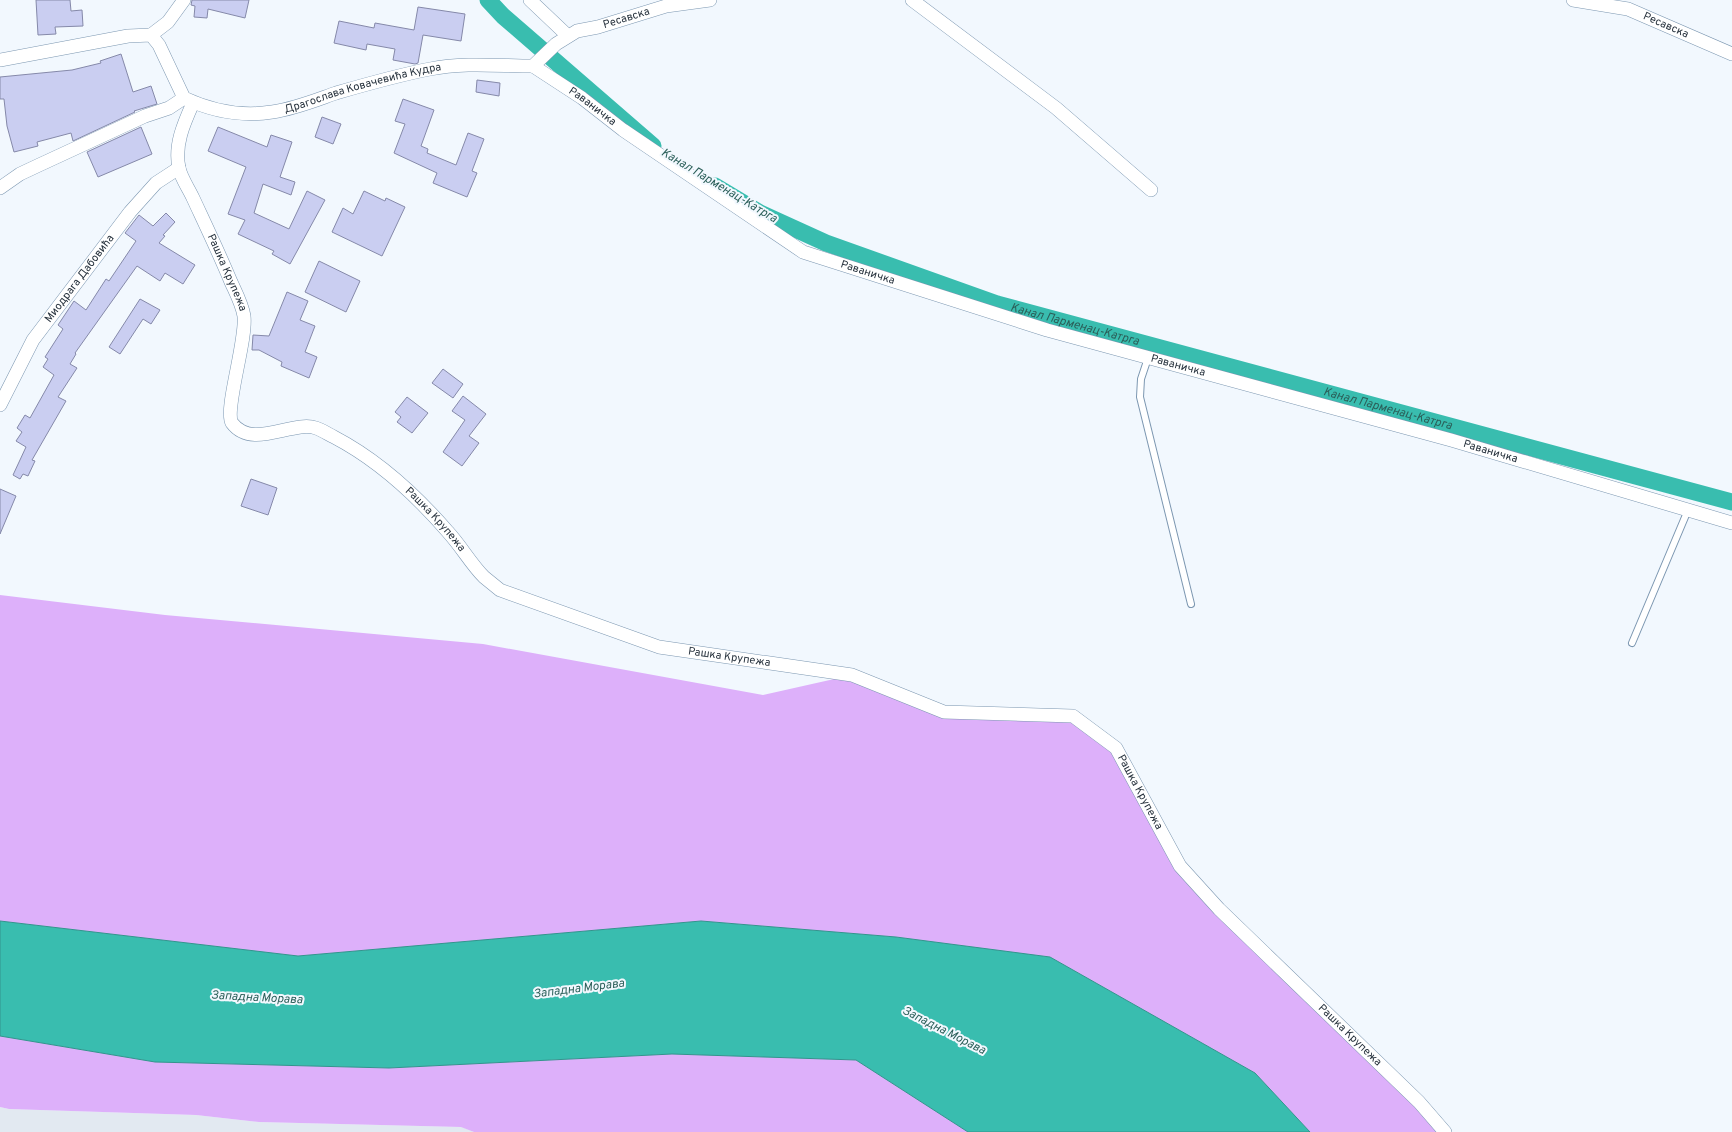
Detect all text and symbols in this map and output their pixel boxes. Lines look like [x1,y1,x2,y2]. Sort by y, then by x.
street label: Ресавска [601,4,652,32]
street label: Ресавска [1641,9,1691,41]
street label: Драгослава Ковачевића Кудра [283,60,442,117]
street label: Раваничка [566,84,619,129]
water label: Канал Парменац-Катрга [658,145,781,227]
street label: Миодрага Дабовића [42,232,118,325]
street label: Рашка Крупежа [204,232,250,313]
street label: Раваничка [839,257,897,288]
water label: Канал Парменац-Катрга [1008,300,1142,350]
street label: Раваничка [1149,352,1207,380]
water label: Канал Парменац-Катрга [1321,384,1455,434]
street label: Раваничка [1462,437,1520,466]
street label: Рашка Крупежа [402,484,469,555]
street label: Рашка Крупежа [687,644,772,670]
street label: Рашка Крупежа [1114,752,1166,832]
water label: Западна Морава [533,975,626,1002]
water label: Западна Морава [211,988,304,1008]
street label: Рашка Крупежа [1315,1001,1385,1069]
water label: Западна Морава [900,1003,989,1059]

